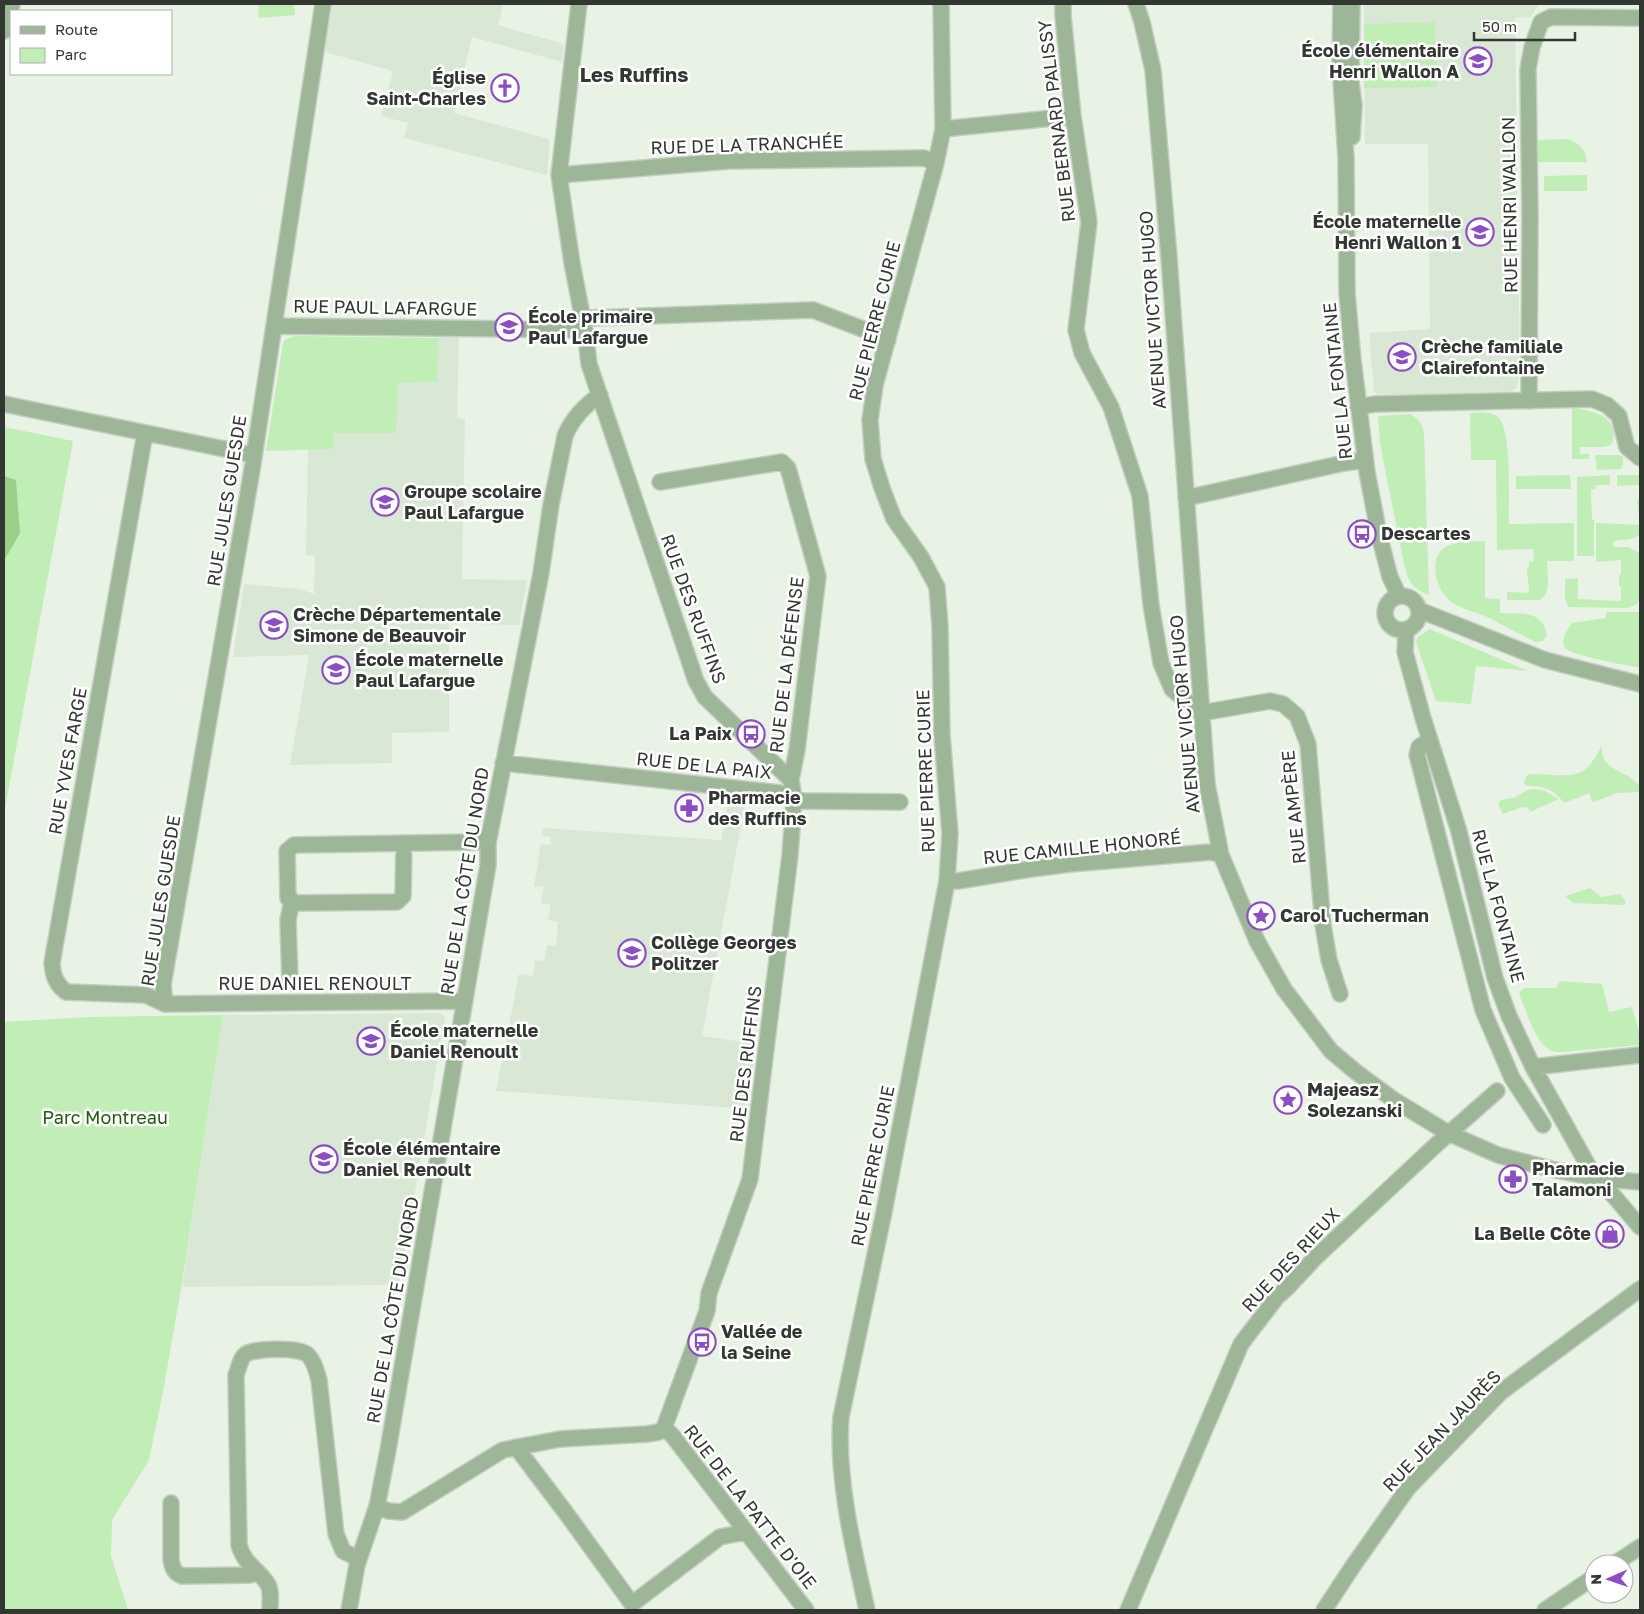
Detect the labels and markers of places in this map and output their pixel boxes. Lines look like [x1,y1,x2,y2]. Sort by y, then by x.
place label: École élémentaire Henri Wallon A [1301,39,1459,82]
school or university icon: École élémentaire Henri Wallon A [1463,46,1493,76]
place label: Église Saint-Charles [366,66,486,109]
church icon: Église Saint-Charles [490,73,520,103]
place label: École maternelle Henri Wallon 1 [1313,210,1461,253]
school or university icon: École maternelle Henri Wallon 1 [1465,217,1495,247]
place label: École primaire Paul Lafargue [528,305,653,348]
school or university icon: École primaire Paul Lafargue [494,312,524,342]
place label: Crèche familiale Clairefontaine [1421,335,1563,378]
school or university icon: Crèche familiale Clairefontaine [1387,342,1417,372]
place label: Groupe scolaire Paul Lafargue [404,480,542,523]
school or university icon: Groupe scolaire Paul Lafargue [370,487,400,517]
bus stop icon: Descartes [1347,519,1377,549]
place label: Descartes [1381,522,1471,544]
place label: Crèche Départementale Simone de Beauvoir [293,603,502,646]
school or university icon: Crèche Départementale Simone de Beauvoir [259,610,289,640]
place label: École maternelle Paul Lafargue [355,648,504,691]
school or university icon: École maternelle Paul Lafargue [321,655,351,685]
bus stop icon: La Paix [736,719,766,749]
place label: La Paix [669,722,733,744]
place label: Pharmacie des Ruffins [708,786,807,829]
pharmacy icon: Pharmacie des Ruffins [674,793,704,823]
place icon: Carol Tucherman [1246,901,1276,931]
place label: Carol Tucherman [1280,904,1429,926]
place label: Collège Georges Politzer [651,931,797,974]
school or university icon: Collège Georges Politzer [617,938,647,968]
place label: École maternelle Daniel Renoult [390,1019,539,1062]
school or university icon: École maternelle Daniel Renoult [356,1026,386,1056]
place label: Majeasz Solezanski [1307,1078,1402,1121]
place icon: Majeasz Solezanski [1273,1085,1303,1115]
place label: École élémentaire Daniel Renoult [343,1137,501,1180]
school or university icon: École élémentaire Daniel Renoult [309,1144,339,1174]
place label: Pharmacie Talamoni [1532,1157,1625,1200]
pharmacy icon: Pharmacie Talamoni [1498,1164,1528,1194]
shop icon: La Belle Côte [1595,1219,1625,1249]
place label: La Belle Côte [1474,1222,1591,1244]
place label: Vallée de la Seine [721,1320,803,1363]
bus stop icon: Vallée de la Seine [687,1327,717,1357]

